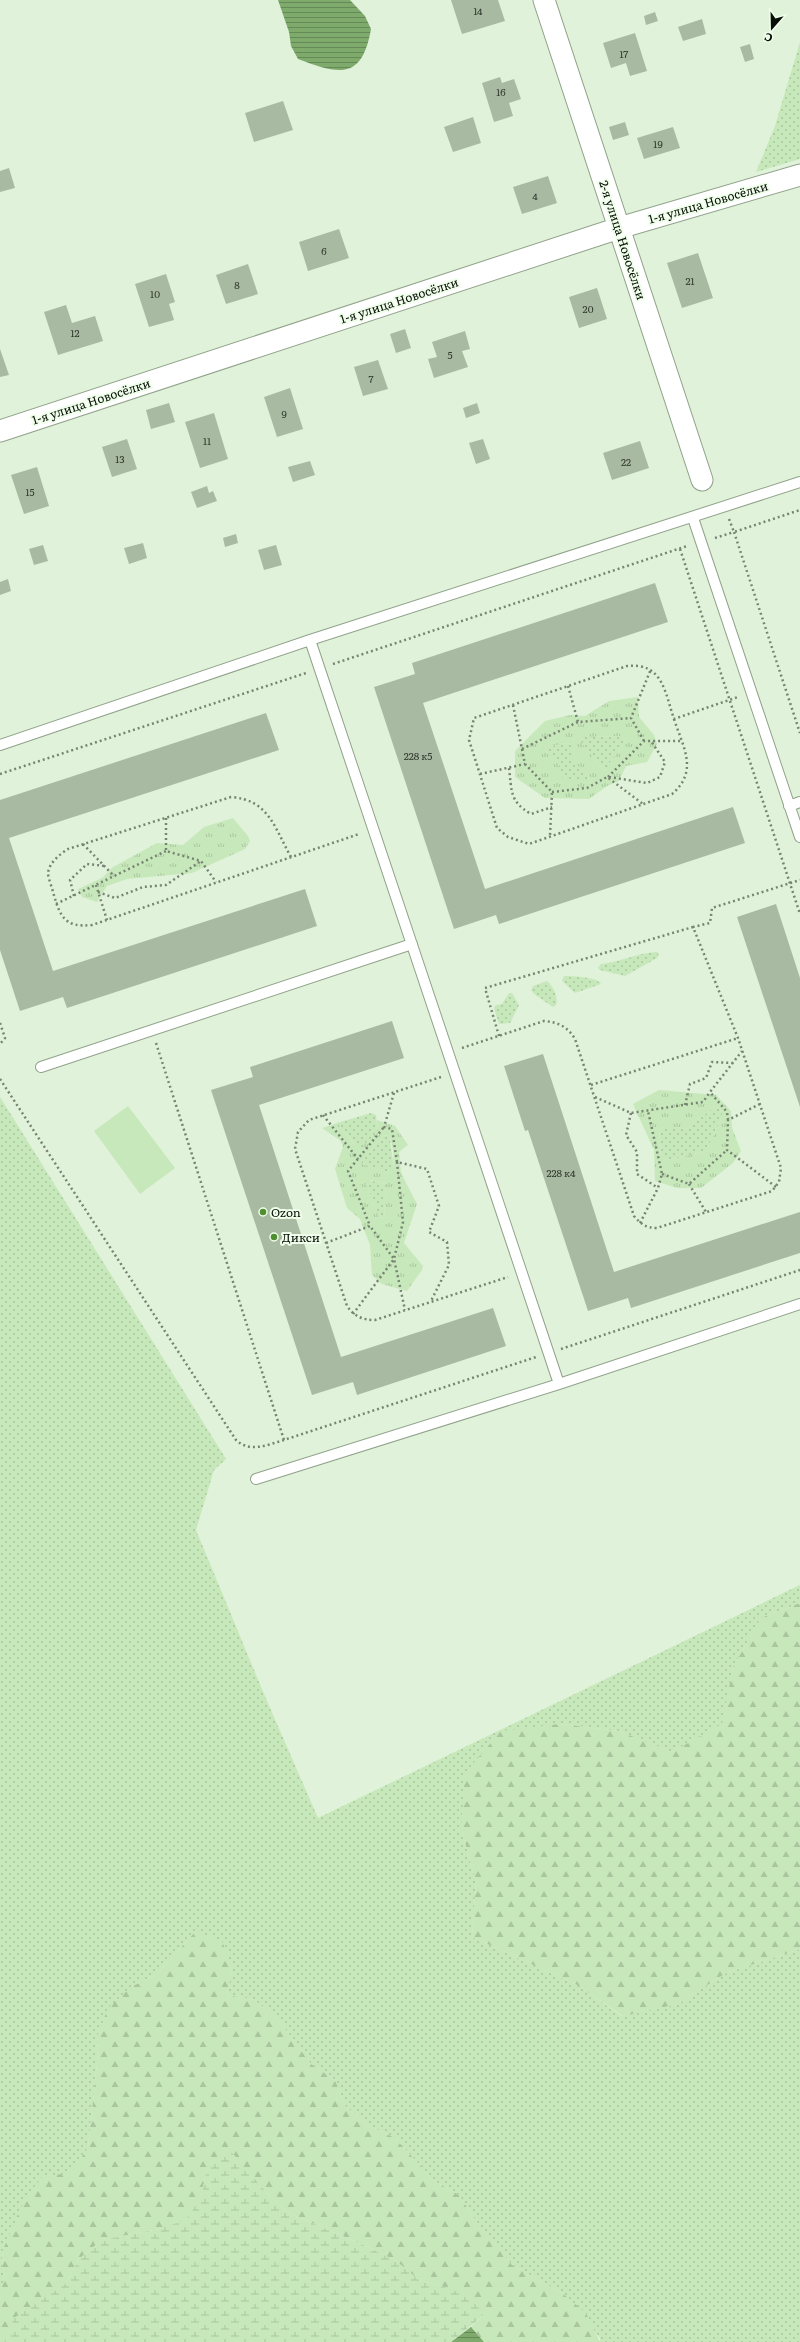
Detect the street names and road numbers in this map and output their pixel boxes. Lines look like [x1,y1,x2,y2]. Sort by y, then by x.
street label: 1-я улица Новосёлки [646,176,770,228]
street label: 2-я улица Новосёлки [595,178,651,302]
street label: 1-я улица Новосёлки [337,272,461,328]
street label: 1-я улица Новосёлки [29,373,153,429]

